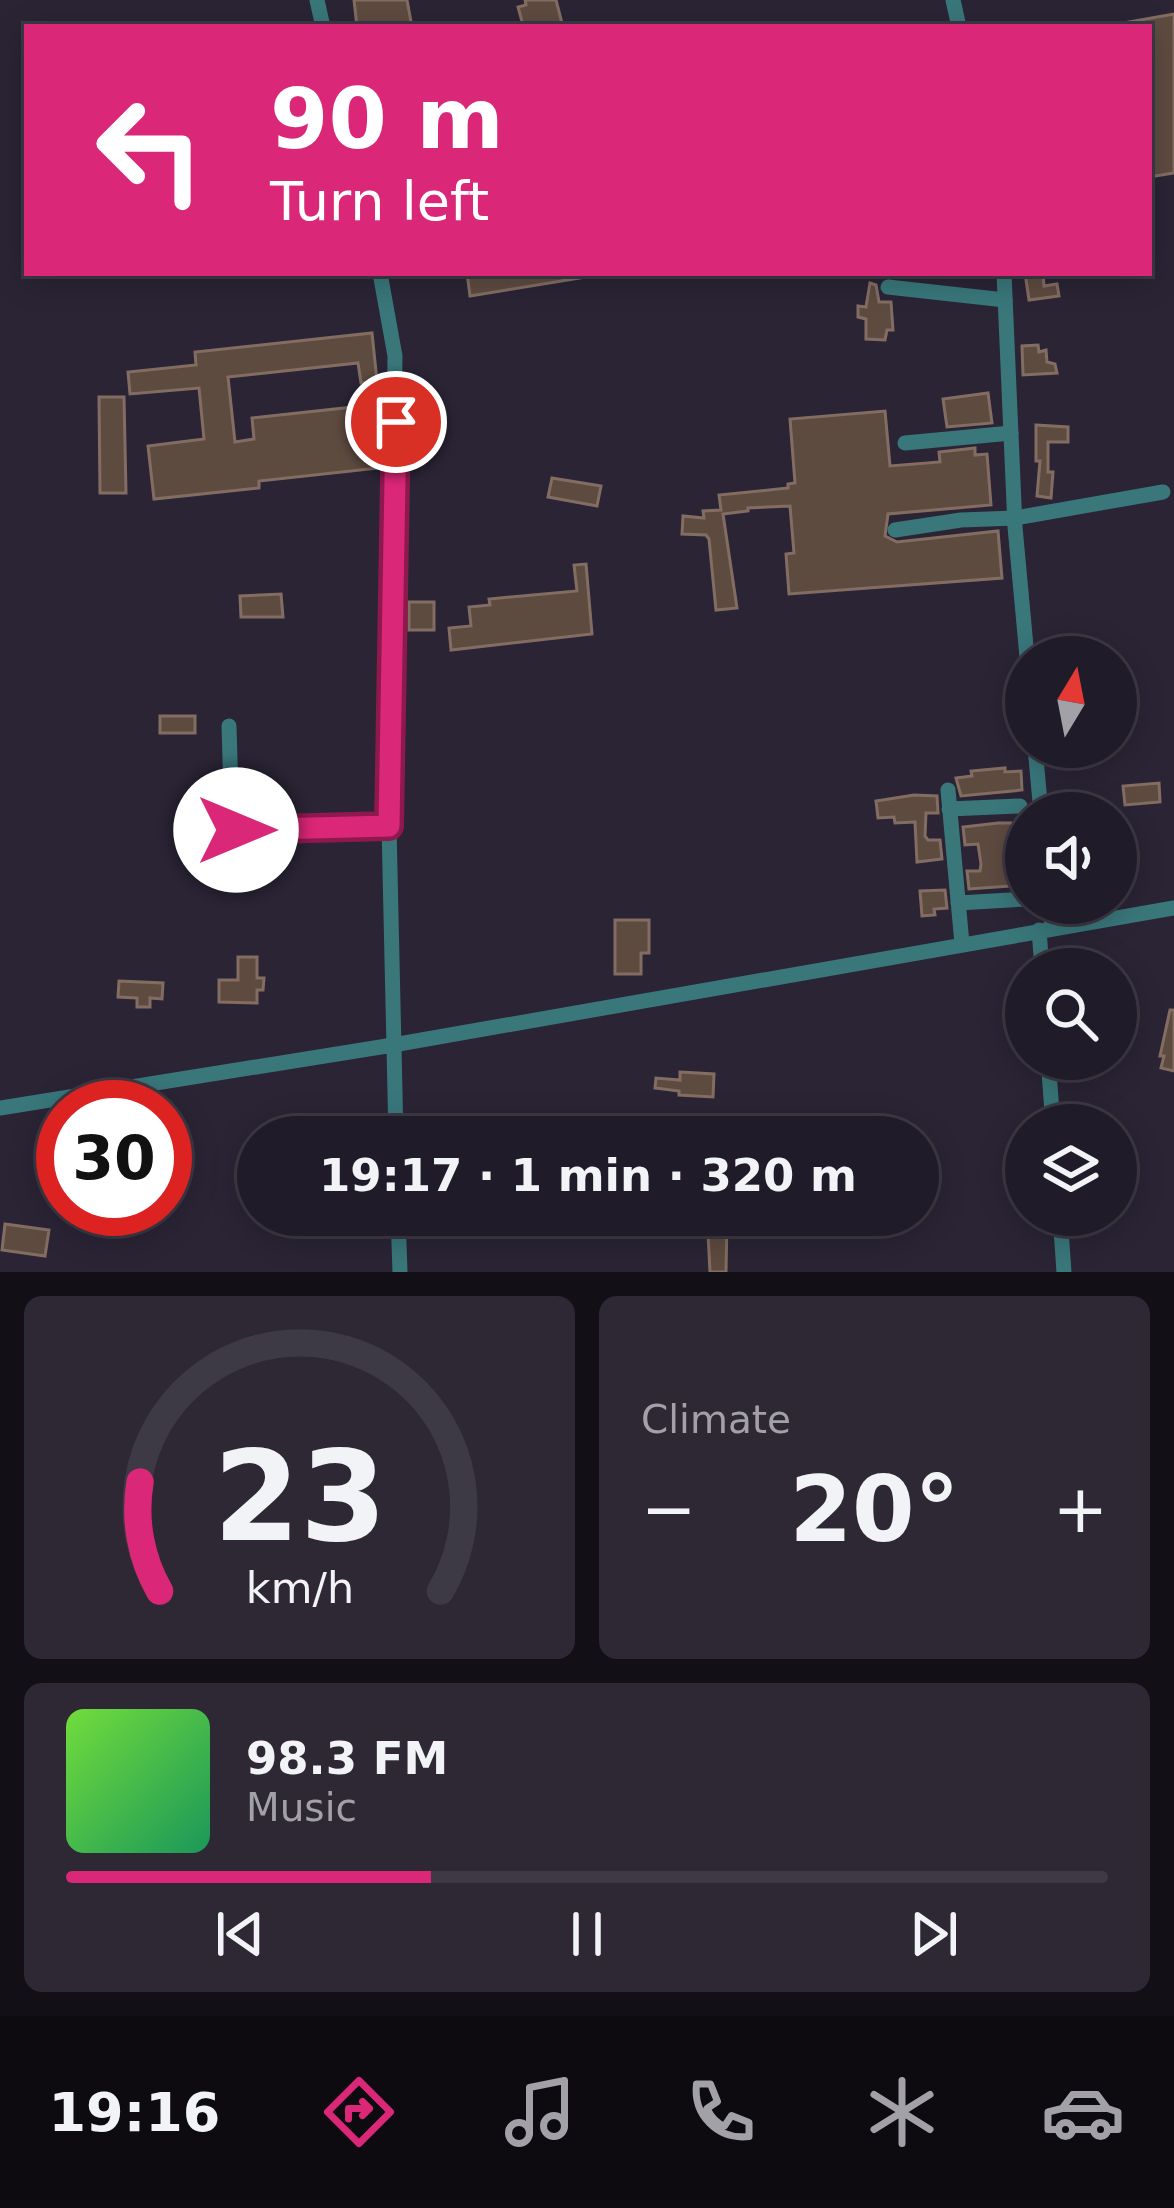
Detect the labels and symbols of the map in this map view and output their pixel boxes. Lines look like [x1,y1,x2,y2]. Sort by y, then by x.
pin [345,371,447,473]
north arrow [1005,636,1137,768]
position arrow [173,767,299,893]
speed limit sign: 30 [36,1080,192,1236]

